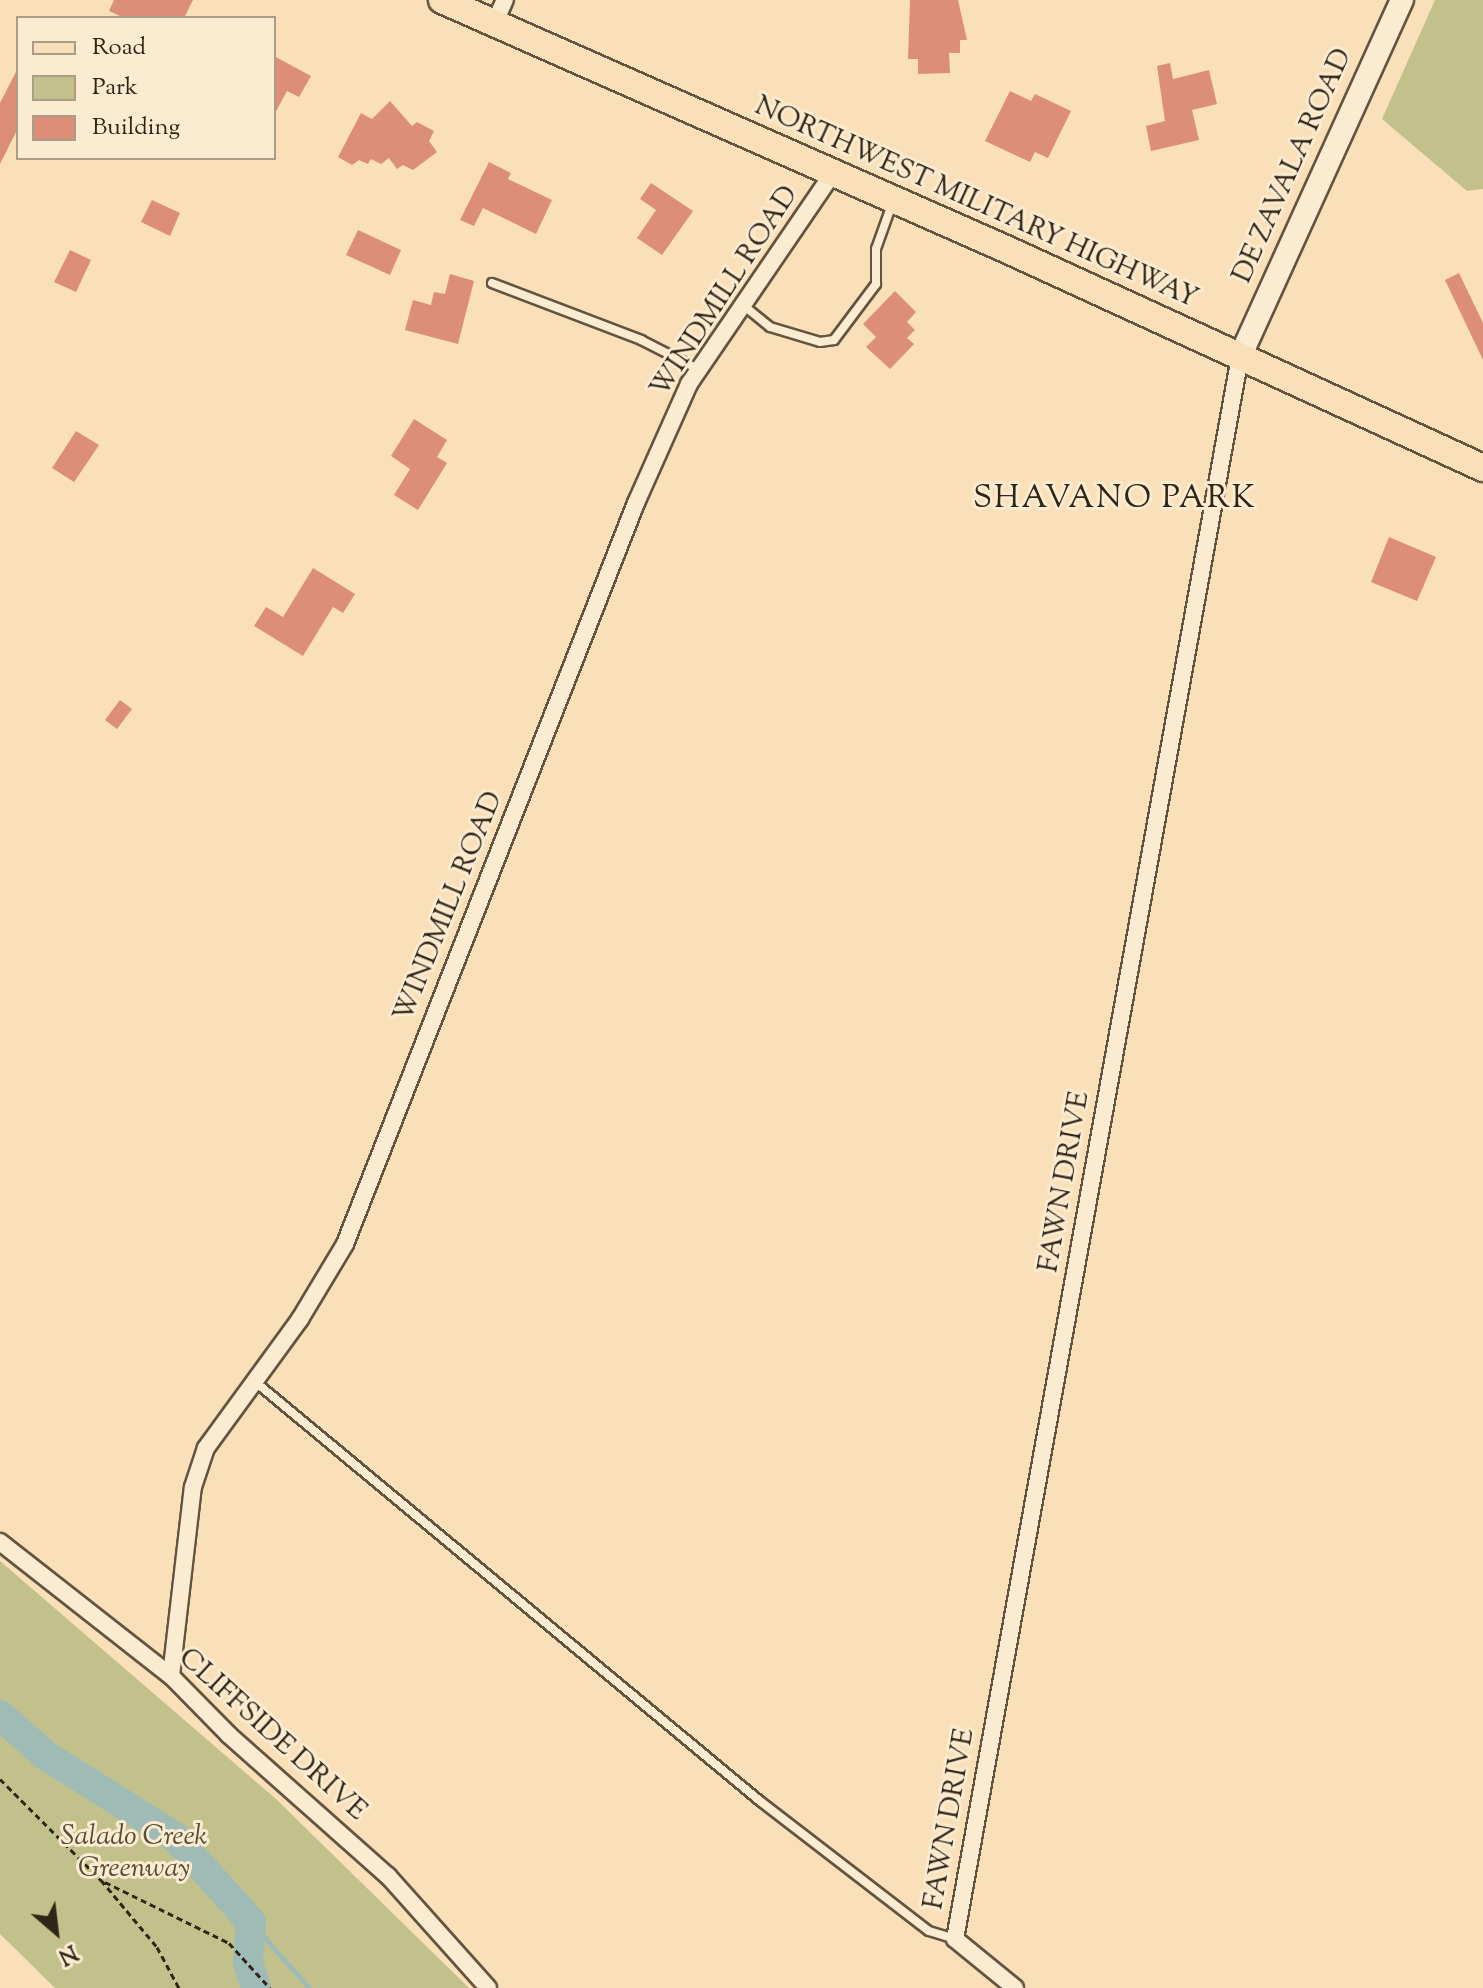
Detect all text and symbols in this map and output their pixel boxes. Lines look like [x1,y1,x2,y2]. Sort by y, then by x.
legend [16,16,276,160]
text: Road [92,31,146,65]
street label: DE ZAVALA ROAD [1226,43,1360,289]
text: Park [92,71,138,105]
street label: NORTHWEST MILITARY HIGHWAY [749,90,1203,316]
text: Building [92,111,180,145]
street label: WINDMILL ROAD [644,180,806,404]
district label: SHAVANO PARK [973,480,1257,518]
street label: WINDMILL ROAD [387,787,511,1027]
street label: FAWN DRIVE [1033,1089,1097,1275]
street label: CLIFFSIDE DRIVE [171,1642,373,1828]
street label: FAWN DRIVE [918,1726,982,1912]
park label: Salado Creek Greenway [61,1820,207,1886]
north arrow [16,1892,96,1972]
text: N [52,1935,83,1971]

